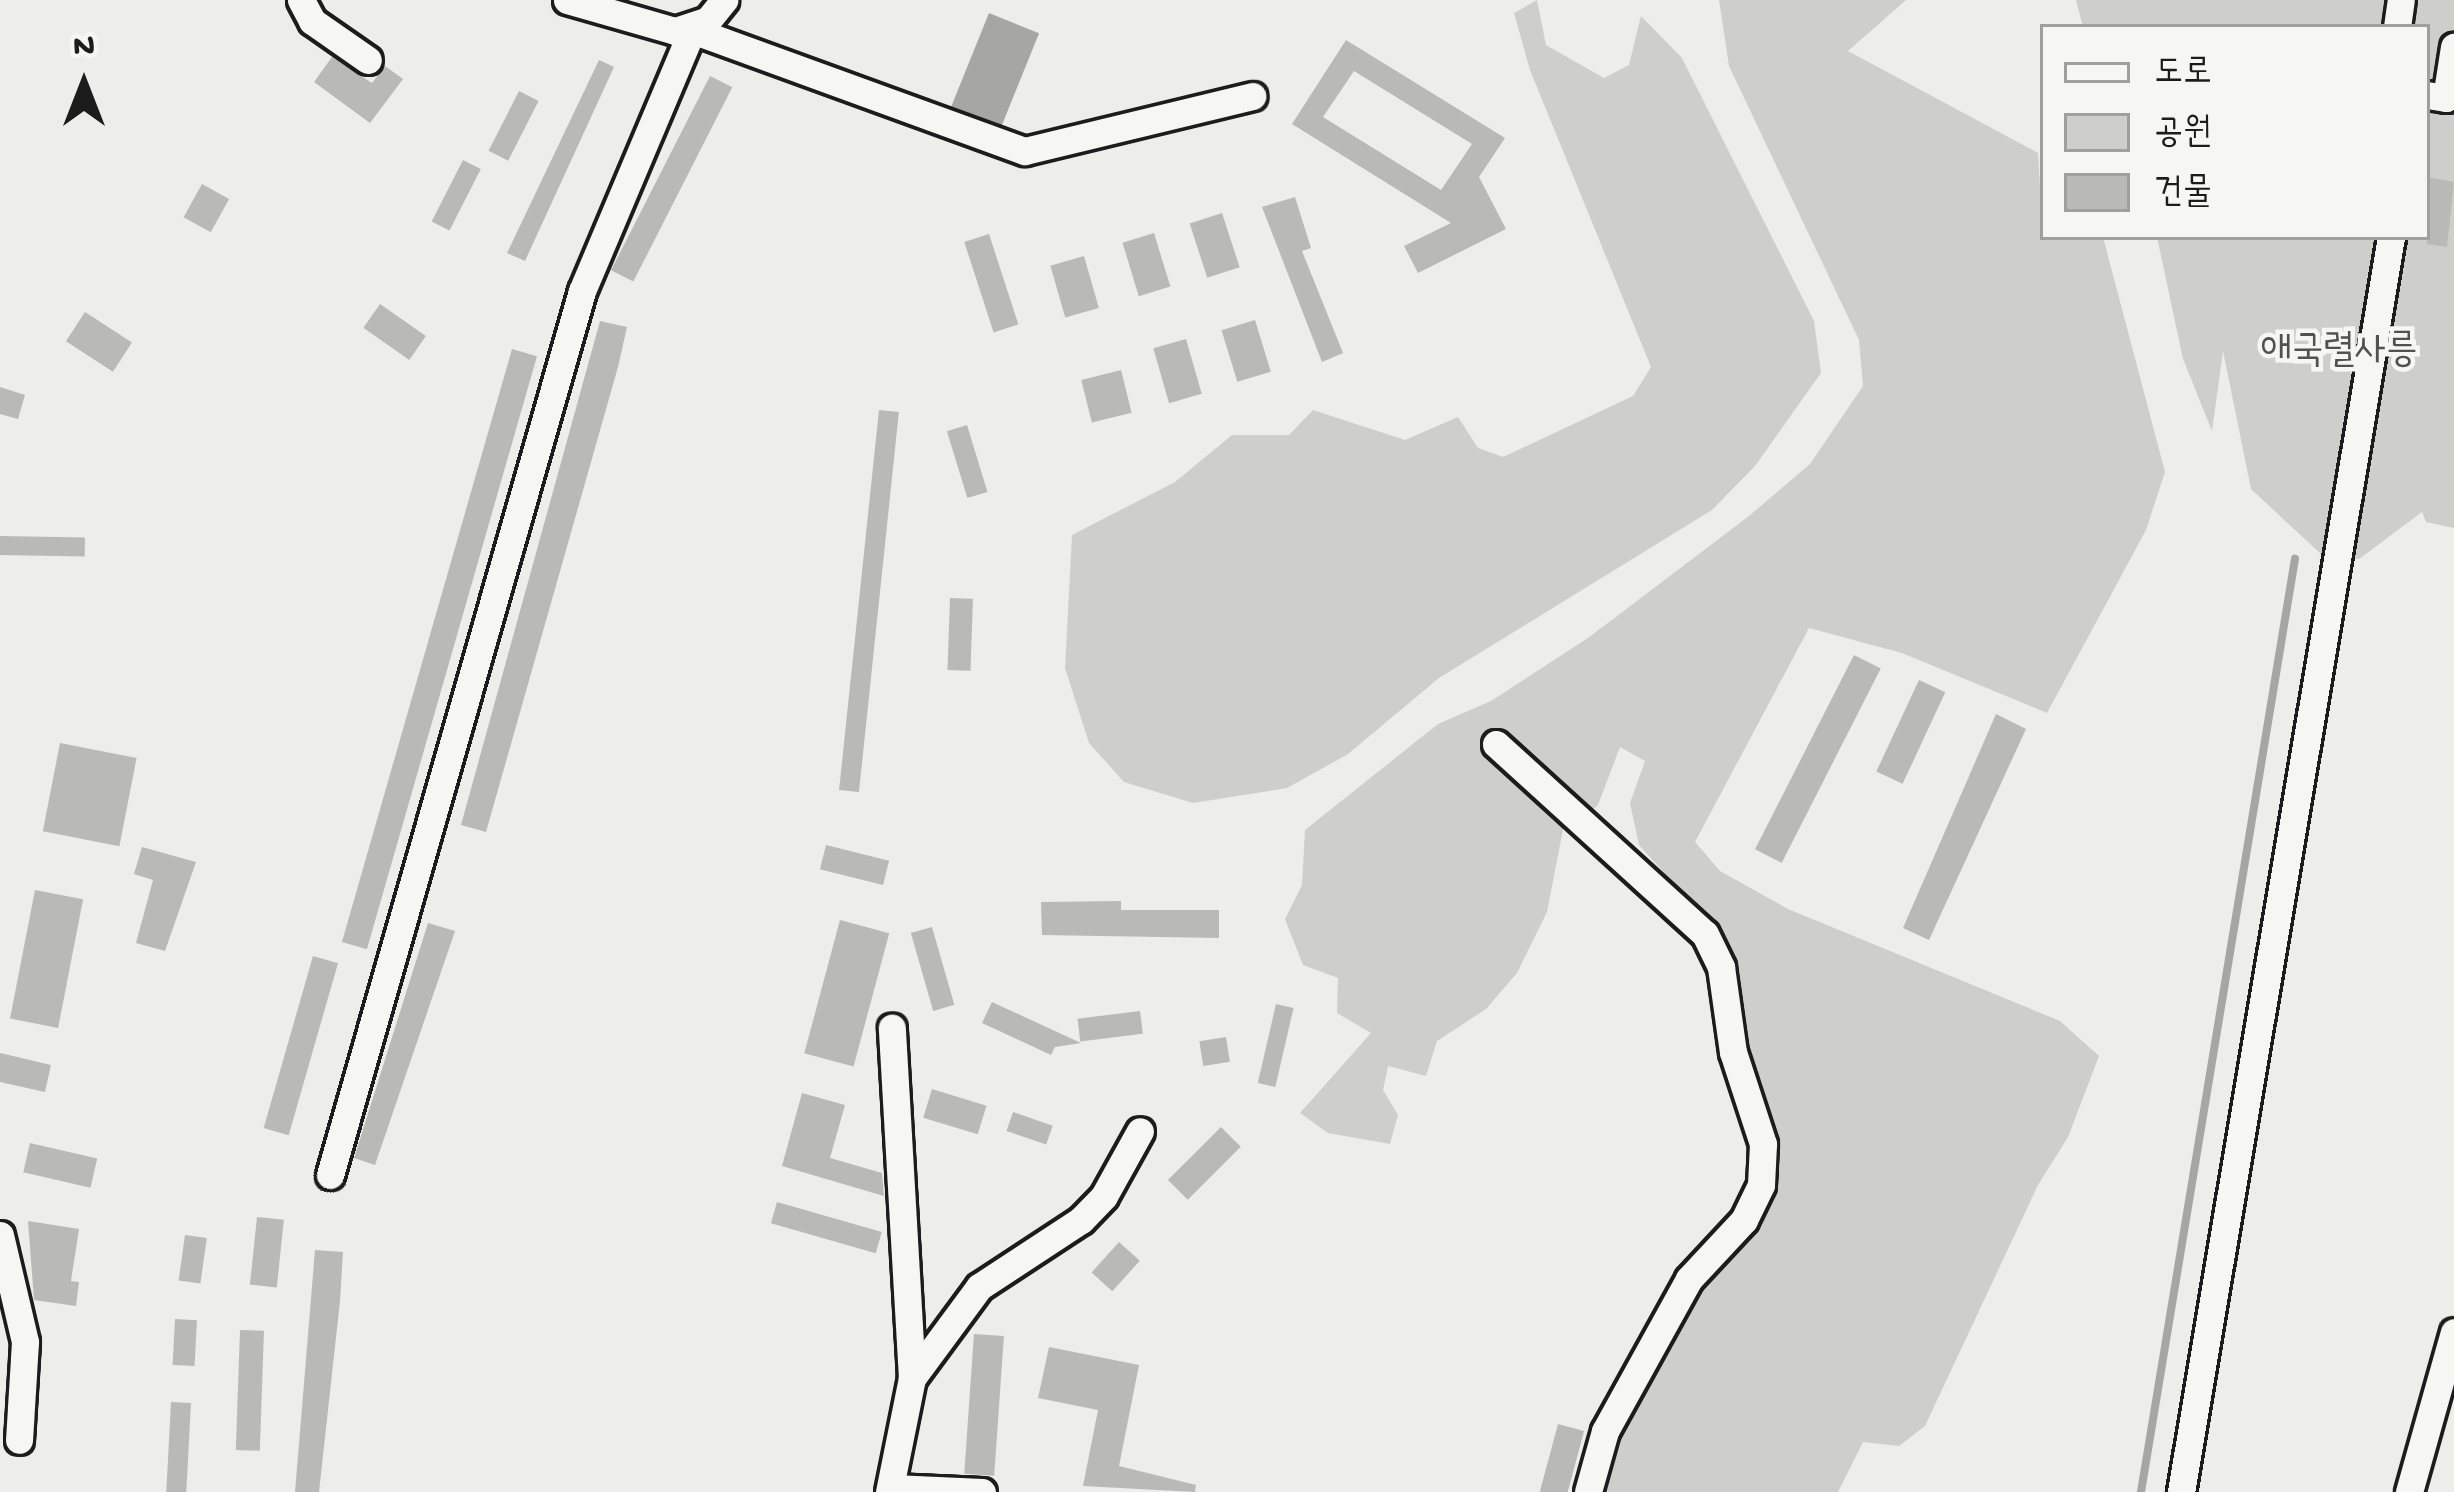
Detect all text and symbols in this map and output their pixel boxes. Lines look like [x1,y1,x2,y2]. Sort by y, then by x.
north arrow [24,24,144,144]
legend [2040,24,2430,240]
text: N [73,29,95,67]
text: 도로 [2154,53,2212,96]
text: 공원 [2154,113,2212,156]
text: 건물 [2154,173,2212,216]
park label: 애국렬사릉 [2261,330,2417,376]

